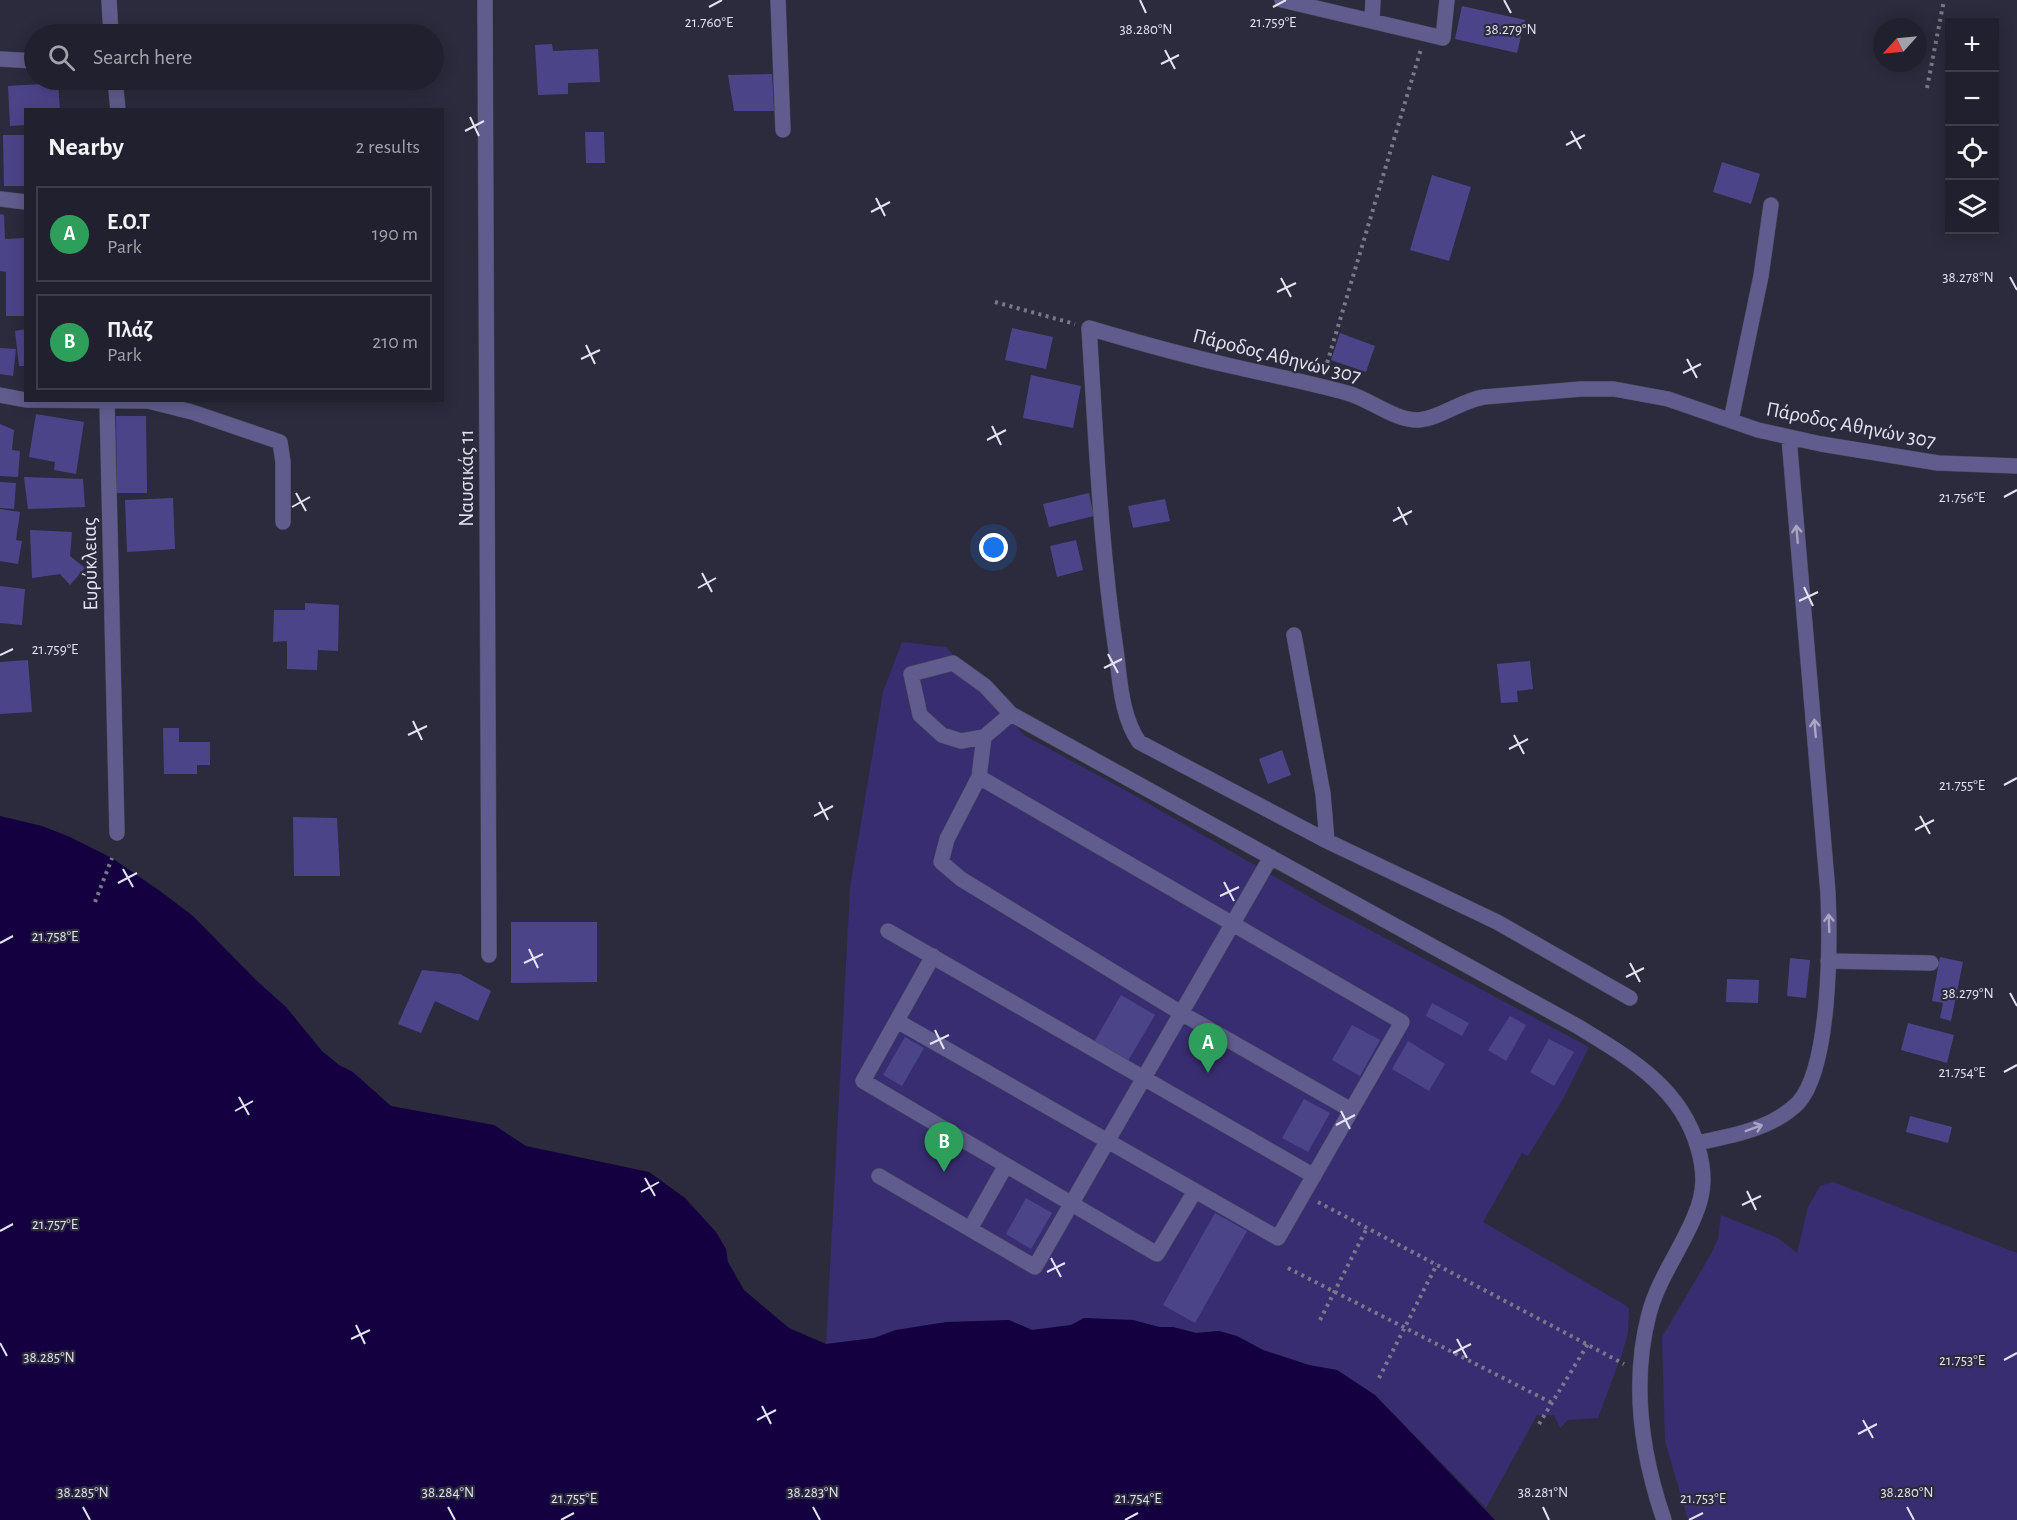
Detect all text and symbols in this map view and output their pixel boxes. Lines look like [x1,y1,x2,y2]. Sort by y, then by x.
text: 21.760°E [685,15,733,30]
text: 21.759°E [1250,15,1296,30]
north arrow [1873,18,1927,72]
map controls [1945,18,1999,234]
button: + [1945,18,1999,72]
text: 38.280°N [1119,22,1173,37]
text: 38.279°N [1485,22,1537,37]
search box [24,24,444,90]
icon: search [45,41,78,74]
text: Search here [93,46,192,68]
button: − [1945,72,1999,126]
button: locate [1945,126,1999,180]
text: Nearby [48,134,124,160]
text: 2 results [356,137,420,157]
button: layers [1945,180,1999,234]
text: E.O.T [107,211,150,233]
text: A [64,224,76,244]
text: 190 m [372,224,418,244]
text: Park [107,237,142,257]
text: 38.278°N [1942,270,1994,285]
text: Πλάζ [107,319,152,341]
street label: Πάροδος Αθηνών 307 [1191,325,1363,387]
text: B [64,332,75,352]
text: 210 m [372,332,418,352]
text: Park [107,345,142,365]
street label: Πάροδος Αθηνών 307 [1764,398,1938,452]
street label: Ναυσικάς 11 [456,429,477,527]
text: 21.756°E [1939,490,1985,505]
street label: Ευρύκλειας [79,517,101,611]
one-way arrow [1791,525,1802,544]
your location [979,533,1008,562]
text: 21.759°E [32,642,78,657]
one-way arrow [1809,719,1820,739]
text: 21.755°E [1939,778,1985,793]
one-way arrow [1824,913,1835,933]
text: 21.758°E [32,929,78,944]
text: 38.279°N [1942,986,1994,1001]
pin: A [1188,1024,1228,1073]
text: 21.754°E [1939,1065,1985,1080]
pin: B [924,1122,964,1172]
one-way arrow [1744,1122,1762,1133]
text: 21.757°E [32,1217,78,1232]
text: 38.285°N [23,1350,75,1365]
text: 21.753°E [1939,1353,1985,1368]
text: 38.285°N [57,1485,109,1500]
text: 38.284°N [422,1485,474,1500]
text: 38.283°N [787,1485,839,1500]
text: 38.281°N [1518,1485,1568,1500]
text: 38.280°N [1880,1485,1934,1500]
text: 21.755°E [551,1491,597,1506]
text: 21.754°E [1115,1491,1161,1506]
text: 21.753°E [1680,1491,1726,1506]

